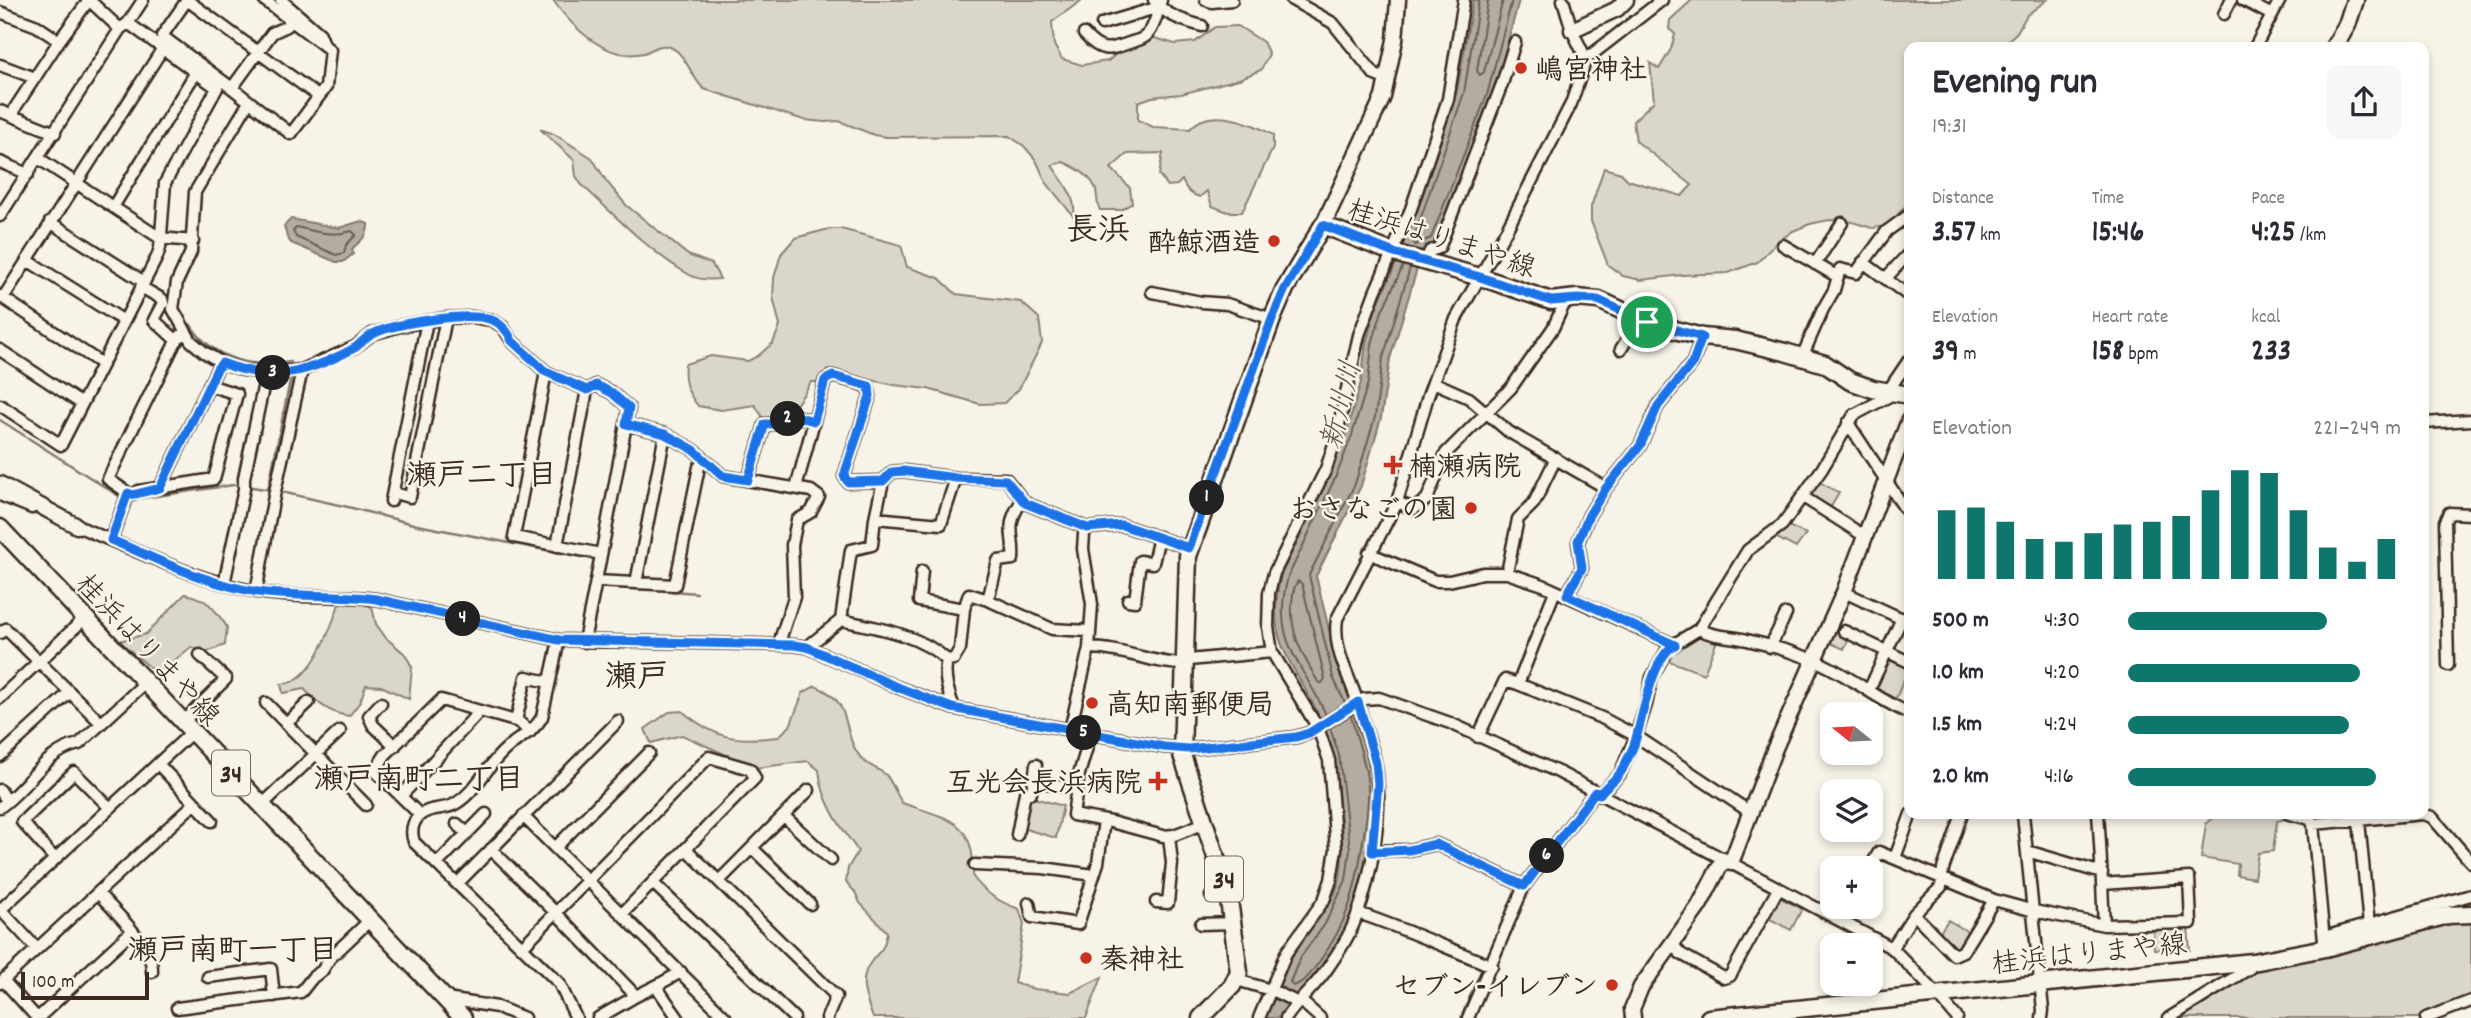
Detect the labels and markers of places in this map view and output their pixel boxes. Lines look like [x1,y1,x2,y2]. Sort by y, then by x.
place label: 嶋宮神社 [1535,53,1647,93]
marker: 嶋宮神社 [1513,60,1529,76]
place label: 酔鯨酒造 [1148,226,1260,266]
marker: 酔鯨酒造 [1266,233,1282,249]
pin [1617,292,1677,352]
pin: 3 [256,356,290,390]
pin: 2 [770,402,806,436]
place label: 楠瀬病院 [1409,450,1521,490]
marker: 楠瀬病院 [1383,455,1403,475]
pin: 1 [1190,480,1224,516]
place label: おさなごの園 [1289,493,1457,533]
marker: おさなごの園 [1463,500,1479,516]
pin: 4 [446,602,480,636]
place label: 高知南郵便局 [1106,688,1274,728]
marker: 高知南郵便局 [1084,695,1100,711]
pin: 5 [1066,716,1102,750]
place label: 互光会長浜病院 [946,766,1142,806]
marker: 互光会長浜病院 [1148,771,1168,791]
pin: 6 [1530,838,1564,874]
place label: 秦神社 [1100,943,1184,983]
marker: 秦神社 [1078,950,1094,966]
place label: セブン-イレブン [1392,970,1598,1010]
marker: セブン-イレブン [1604,977,1620,993]

